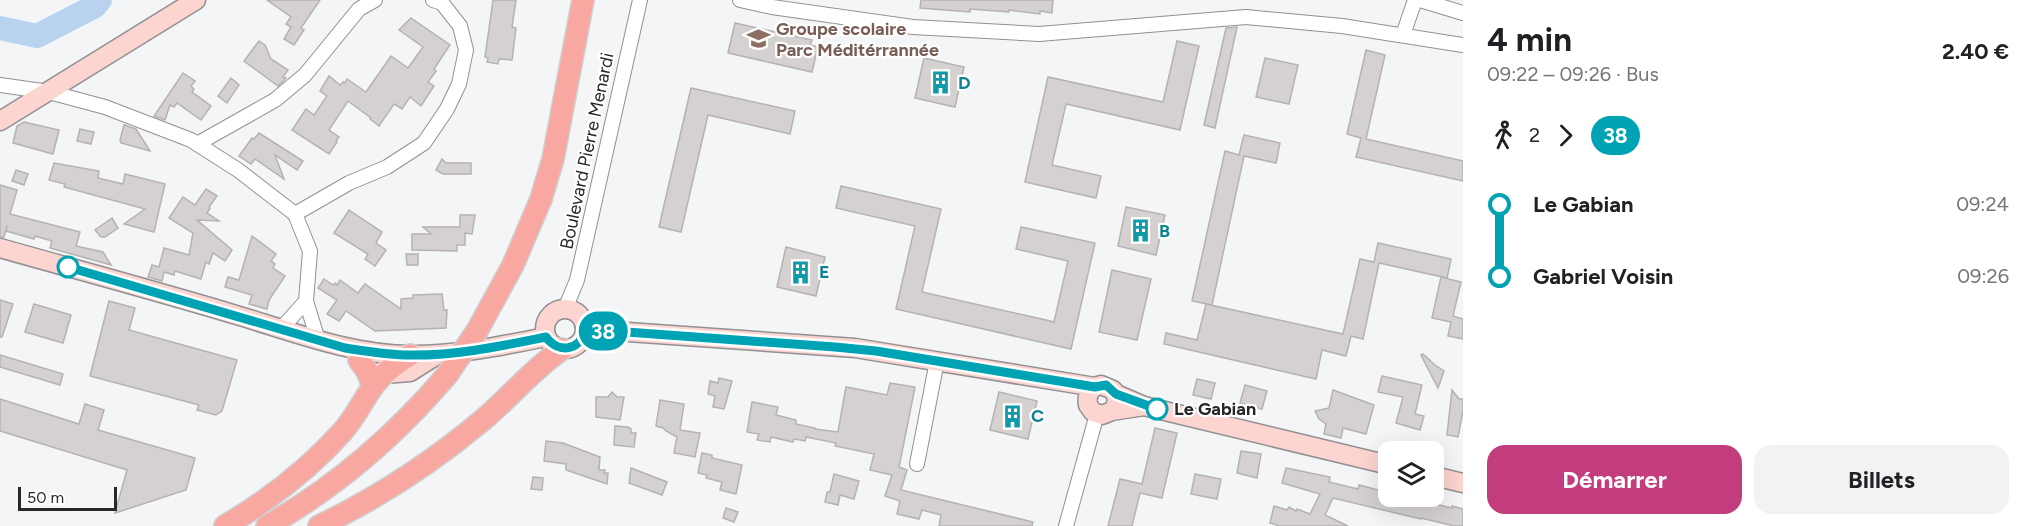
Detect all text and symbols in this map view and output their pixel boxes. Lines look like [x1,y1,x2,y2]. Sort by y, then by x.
place label: Groupe scolaire Parc Méditérrannée [776,18,939,61]
text: 4 min [1487,20,1572,59]
school or university icon: Groupe scolaire Parc Méditérrannée [745,26,771,52]
text: 2.40 € [1942,38,2009,65]
street label: Boulevard Pierre Menardi [555,51,619,251]
text: 09:22 – 09:26 · Bus [1487,62,1659,86]
building icon: D [927,70,953,96]
place label: D [958,72,971,94]
icon: walk [1487,119,1520,152]
icon: forward [1549,119,1582,152]
text: 2 [1529,123,1540,147]
text: 38 [1603,123,1628,148]
text: Le Gabian [1533,191,1633,218]
text: 09:24 [1956,192,2009,216]
building icon: B [1128,218,1154,244]
place label: B [1159,220,1170,242]
unlabelled marker [57,256,79,278]
building icon: E [788,259,814,285]
place label: E [819,261,830,283]
text: Gabriel Voisin [1533,263,1673,290]
text: 09:26 [1957,264,2009,288]
line badge: 38 [576,312,630,350]
text: 38 [591,319,615,344]
marker: Le Gabian [1146,398,1168,420]
place label: Le Gabian [1174,398,1256,420]
building icon: C [1000,403,1026,429]
place label: C [1031,405,1044,427]
map controls [1378,441,1444,507]
button: layers [1378,441,1444,507]
button: Démarrer [1487,445,1742,514]
button: Billets [1754,445,2009,514]
scale bar [18,484,117,512]
text: 50 m [27,488,64,507]

